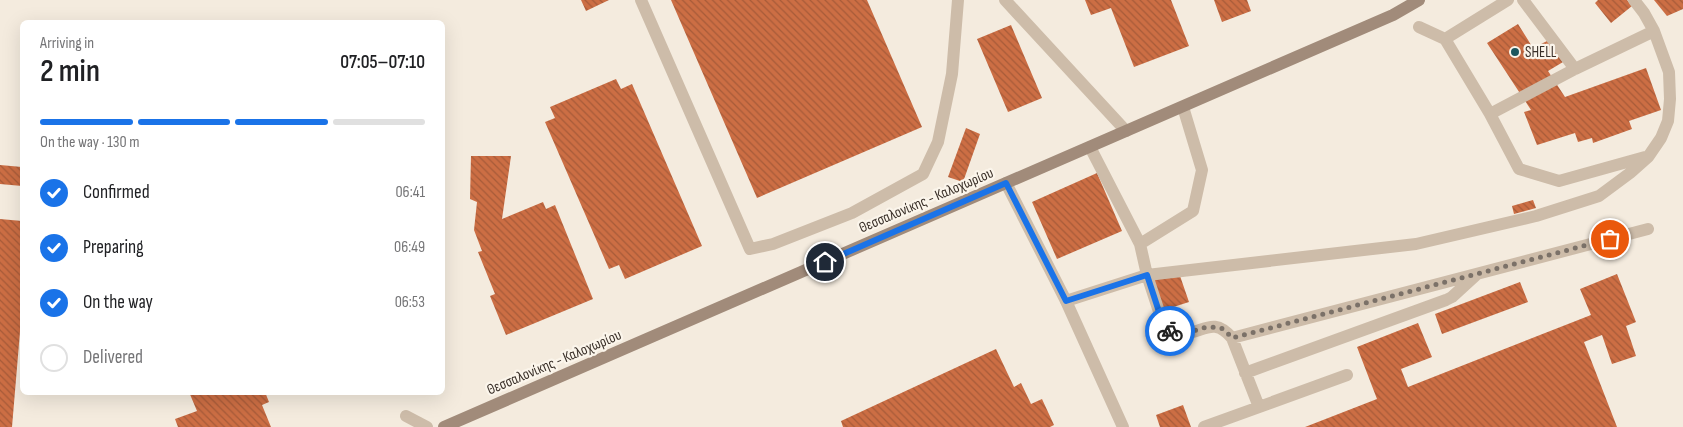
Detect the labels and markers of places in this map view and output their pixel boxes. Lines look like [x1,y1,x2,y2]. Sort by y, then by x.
place label: SHELL [1525,43,1557,62]
marker: SHELL [1509,46,1521,58]
pin [1589,218,1631,260]
pin [804,241,846,283]

